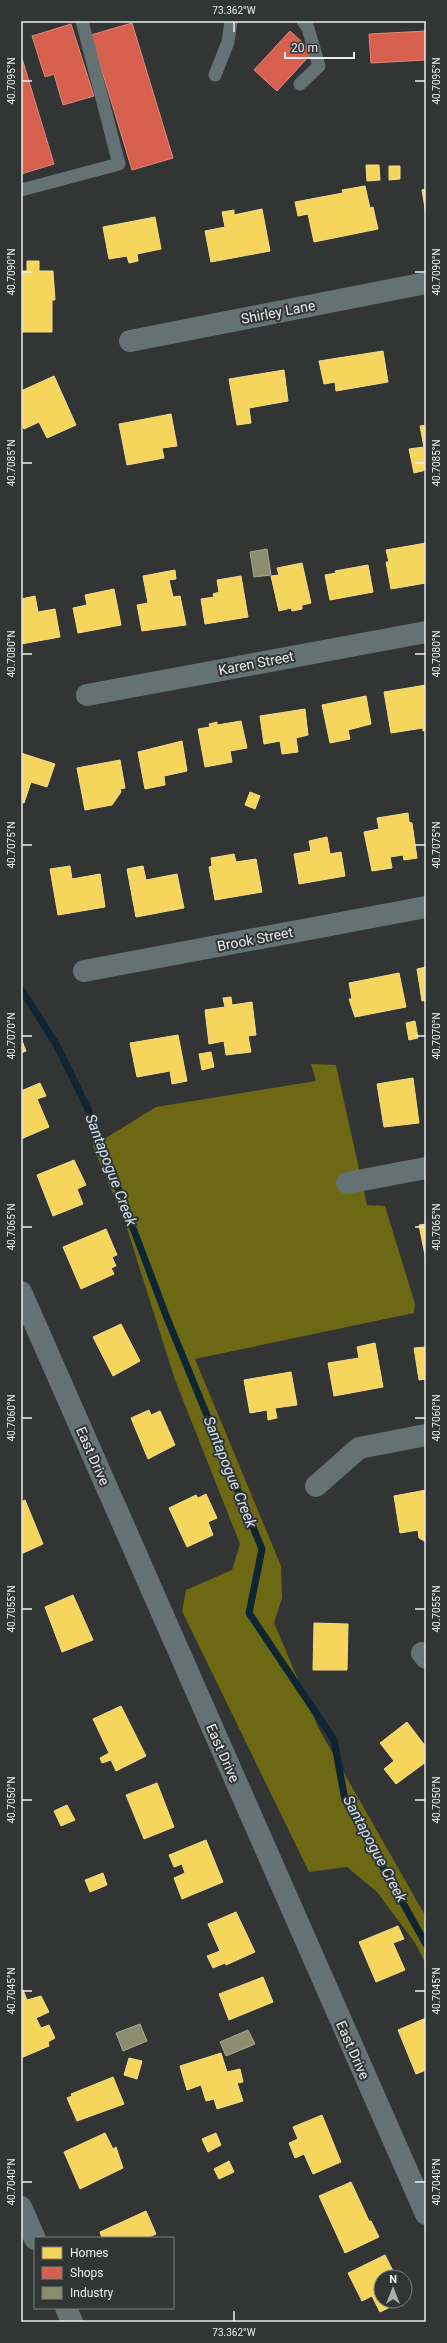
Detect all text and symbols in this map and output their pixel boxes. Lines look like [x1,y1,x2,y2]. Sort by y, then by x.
text: 73.362°W [212,5,256,16]
scale bar [285,34,354,60]
text: 20 m [291,41,318,55]
text: 40.7095°N [6,57,17,105]
text: 40.7095°N [431,57,442,105]
text: 40.7090°N [6,248,17,296]
text: 40.7090°N [431,248,442,296]
street label: Shirley Lane [240,297,316,327]
text: 40.7085°N [6,439,17,487]
text: 40.7085°N [431,439,442,487]
text: 40.7080°N [6,630,17,678]
text: 40.7080°N [431,630,442,678]
street label: Karen Street [217,648,296,678]
text: 40.7075°N [6,821,17,869]
text: 40.7075°N [431,821,442,869]
street label: Brook Street [216,924,295,954]
text: 40.7070°N [6,1012,17,1060]
text: 40.7070°N [431,1012,442,1060]
water label: Santapogue Creek [81,1112,141,1229]
text: 40.7065°N [6,1203,17,1251]
text: 40.7065°N [431,1203,442,1251]
text: 40.7060°N [6,1394,17,1442]
text: 40.7060°N [431,1394,442,1442]
water label: Santapogue Creek [199,1414,261,1531]
street label: East Drive [73,1424,113,1488]
text: 40.7055°N [6,1585,17,1633]
text: 40.7055°N [431,1585,442,1633]
street label: East Drive [203,1721,243,1785]
text: 40.7050°N [6,1776,17,1824]
text: 40.7050°N [431,1776,442,1824]
water label: Santapogue Creek [339,1793,411,1906]
text: 40.7045°N [6,1967,17,2015]
text: 40.7045°N [431,1967,442,2015]
street label: East Drive [333,2018,373,2082]
text: 40.7040°N [6,2158,17,2206]
text: 40.7040°N [431,2158,442,2206]
legend [34,2237,174,2309]
text: Homes [70,2246,108,2260]
text: Shops [70,2266,104,2280]
north arrow [373,2269,413,2309]
text: N [389,2273,397,2286]
text: Industry [70,2286,114,2300]
text: 73.362°W [212,2327,256,2338]

